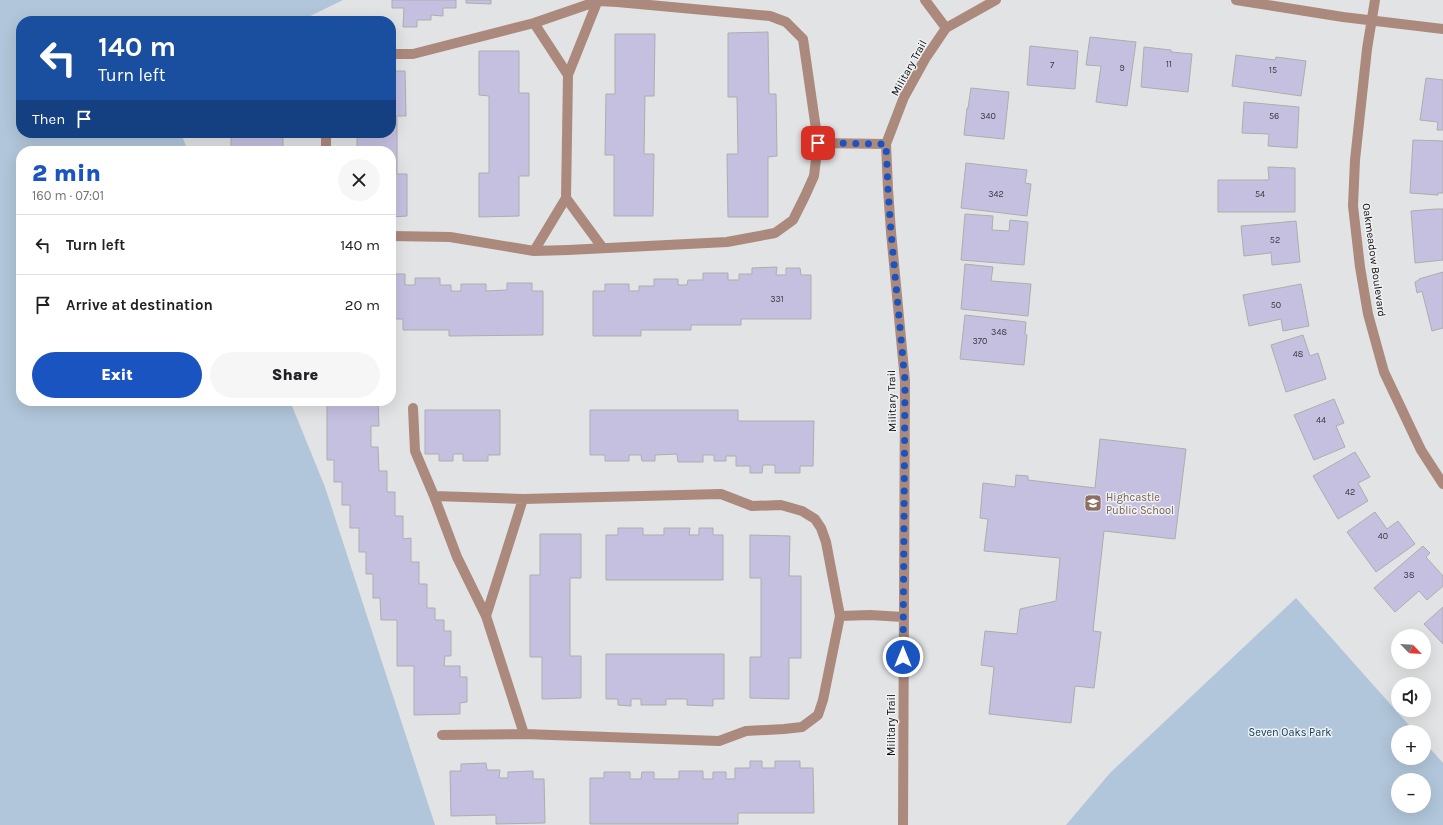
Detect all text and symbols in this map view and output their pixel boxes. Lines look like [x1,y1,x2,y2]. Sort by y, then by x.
text: 140 m [98,30,176,63]
icon: left [32,32,84,84]
street label: Military Trail [888,38,930,98]
house number: 11 [1166,59,1172,69]
house number: 7 [1050,60,1055,70]
house number: 9 [1119,63,1125,73]
text: Turn left [98,64,166,86]
house number: 15 [1269,65,1277,75]
icon: arrive [73,108,95,130]
text: Then [32,110,65,128]
house number: 340 [980,111,996,121]
house number: 56 [1269,111,1279,121]
pin [801,126,835,160]
icon: arrive [807,132,829,154]
text: 2 min [32,159,101,187]
button: close [338,159,380,201]
text: 160 m · 07:01 [32,188,104,203]
house number: 342 [988,189,1004,199]
house number: 54 [1255,189,1265,199]
street label: Oakmeadow Boulevard [1360,202,1388,318]
icon: left [32,234,54,256]
house number: 52 [1270,235,1280,245]
text: Turn left [66,236,125,254]
text: 140 m [340,236,380,254]
icon: arrive [32,294,54,316]
house number: 331 [770,294,784,304]
text: Arrive at destination [66,296,213,314]
text: 20 m [345,296,380,314]
house number: 50 [1271,300,1281,310]
house number: 348 [991,327,1007,337]
house number: 370 [973,336,987,346]
house number: 48 [1293,349,1304,359]
button: Exit [32,352,202,398]
button: Share [210,352,380,398]
street label: Military Trail [885,370,899,432]
house number: 44 [1316,415,1326,425]
house number: 42 [1345,487,1355,497]
place label: Highcastle Public School [1106,491,1174,517]
school or university icon: Highcastle Public School [1083,493,1103,513]
house number: 40 [1378,531,1388,541]
house number: 38 [1404,570,1415,580]
north arrow [1391,629,1431,669]
map controls [1391,629,1431,813]
position arrow [882,636,924,678]
button: sound [1391,677,1431,717]
street label: Military Trail [885,694,898,756]
button: + [1391,725,1431,765]
park label: Seven Oaks Park [1249,726,1331,739]
button: − [1391,773,1431,813]

